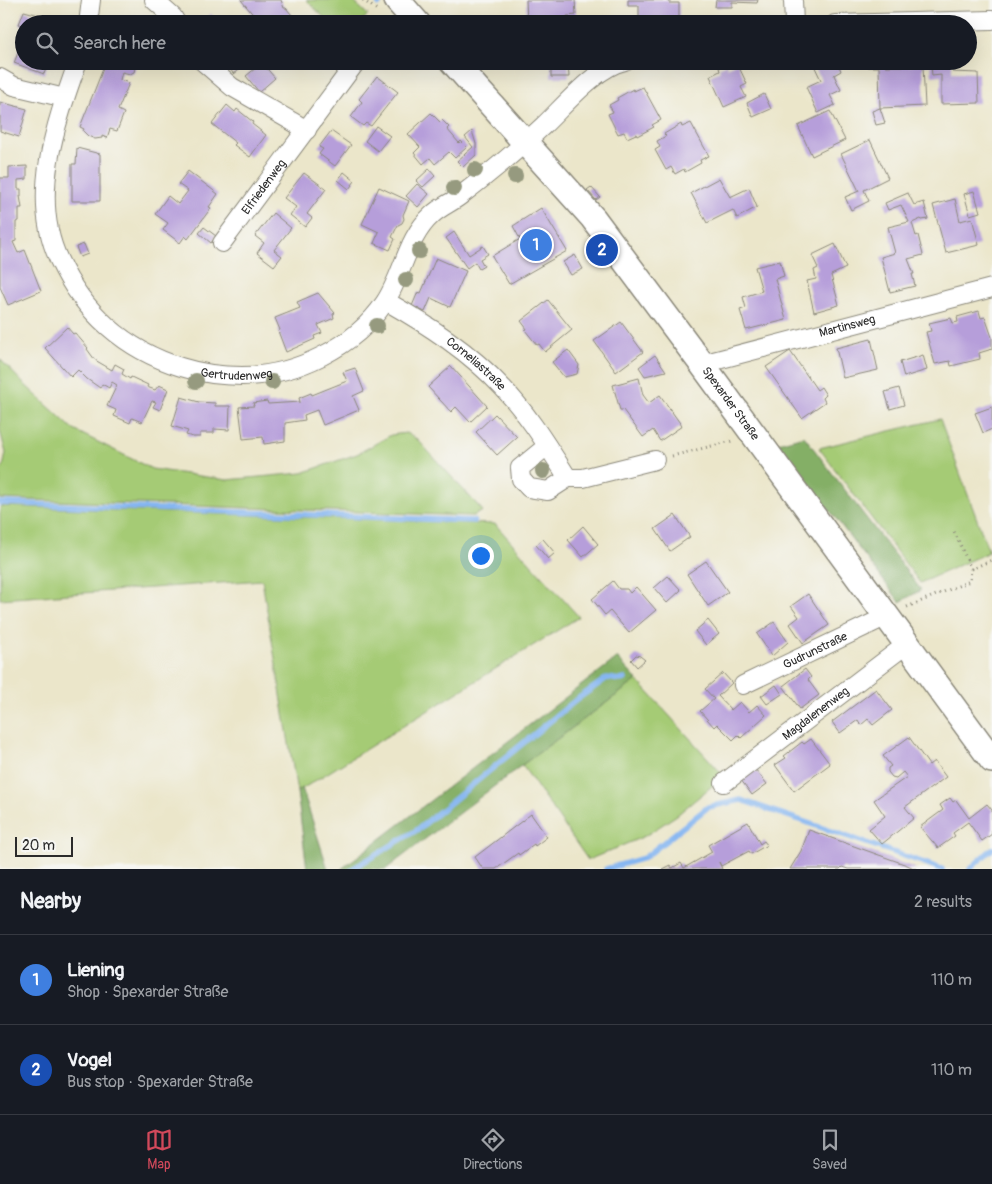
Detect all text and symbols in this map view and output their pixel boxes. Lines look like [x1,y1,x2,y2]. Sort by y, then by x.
search box [15,15,977,70]
icon: search [33,29,61,57]
text: Search here [73,31,166,55]
street label: Elfriedenweg [239,157,289,218]
pin: 1 [520,226,552,264]
pin: 2 [586,231,618,269]
street label: Martinsweg [818,312,877,341]
street label: Corneliastraße [443,334,509,394]
street label: Spexarder Straße [699,364,762,443]
street label: Gertrudenweg [199,365,274,384]
your location [468,543,494,569]
street label: Gudrunstraße [781,629,850,673]
street label: Magdalenenweg [780,684,852,744]
scale bar [15,834,72,857]
text: 20 m [22,837,55,854]
text: Nearby [20,888,81,915]
text: 2 results [914,892,972,912]
text: Liening [67,958,124,982]
text: 1 [33,970,39,990]
text: 110 m [931,970,972,990]
text: Shop · Spexarder Straße [67,982,228,1002]
text: Vogel [67,1048,112,1072]
text: 2 [32,1060,40,1080]
text: 110 m [931,1060,972,1080]
text: Bus stop · Spexarder Straße [67,1072,253,1092]
tab: Map [145,1126,173,1173]
tab: Directions [463,1126,522,1173]
tab: Saved [812,1126,847,1173]

